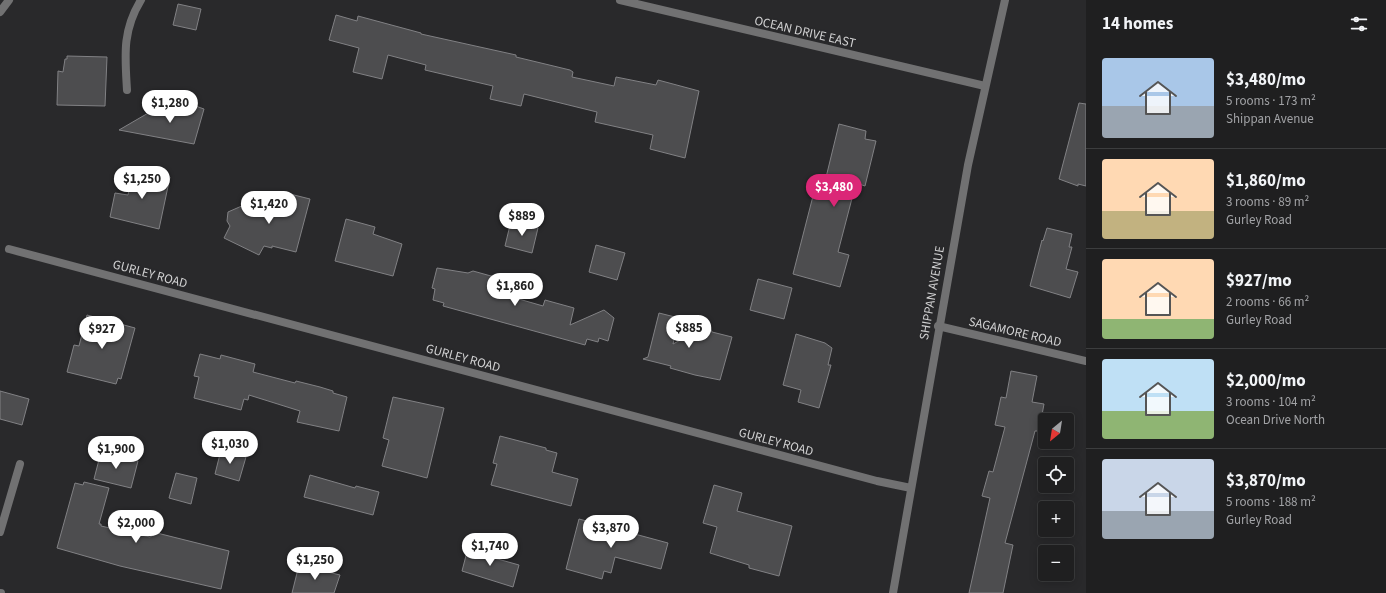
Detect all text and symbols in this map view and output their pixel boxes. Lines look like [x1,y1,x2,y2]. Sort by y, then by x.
street label: OCEAN DRIVE EAST [753,12,857,52]
text: 14 homes [1102,12,1173,36]
icon: filters [1348,13,1370,35]
text: $3,480/mo [1226,68,1306,92]
icon: home [1134,74,1182,122]
pin: $1,280 [137,90,203,124]
text: 5 rooms · 173 m² [1226,92,1316,110]
text: $1,280 [151,94,189,112]
text: Shippan Avenue [1226,110,1314,128]
pin: $1,250 [109,166,175,200]
text: $1,860/mo [1226,169,1306,193]
text: $1,250 [123,170,161,188]
pin: $3,480 [801,174,867,208]
icon: home [1134,175,1182,223]
text: $3,480 [815,178,853,196]
pin: $1,420 [236,191,302,225]
text: 3 rooms · 89 m² [1226,193,1309,211]
text: $1,420 [250,195,288,213]
pin: $889 [498,203,546,237]
text: $889 [508,207,536,225]
text: Gurley Road [1226,211,1292,229]
street label: SHIPPAN AVENUE [915,244,949,341]
street label: GURLEY ROAD [111,255,189,293]
text: $927/mo [1226,269,1292,293]
pin: $1,860 [482,273,548,307]
icon: home [1134,275,1182,323]
text: $1,860 [496,277,534,295]
text: 2 rooms · 66 m² [1226,293,1309,311]
text: Gurley Road [1226,311,1292,329]
street label: SAGAMORE ROAD [967,313,1063,351]
pin: $885 [665,315,713,349]
pin: $927 [78,316,126,350]
text: $885 [675,319,703,337]
text: $927 [88,320,116,338]
street label: GURLEY ROAD [424,339,502,377]
text: $2,000/mo [1226,369,1306,393]
icon: home [1134,375,1182,423]
text: 3 rooms · 104 m² [1226,393,1316,411]
text: Ocean Drive North [1226,411,1325,429]
north arrow [1038,413,1074,449]
map controls [1038,413,1074,581]
street label: GURLEY ROAD [737,423,815,461]
pin: $1,030 [197,431,263,465]
text: $1,030 [211,435,249,453]
pin: $1,900 [83,436,149,470]
text: $1,900 [97,440,135,458]
button: locate [1038,457,1074,493]
text: $3,870/mo [1226,469,1306,493]
icon: home [1134,475,1182,523]
text: 5 rooms · 188 m² [1226,493,1316,511]
button: + [1038,501,1074,537]
pin: $2,000 [103,510,169,544]
text: Gurley Road [1226,511,1292,529]
text: $2,000 [117,514,155,532]
pin: $3,870 [578,515,644,549]
text: $3,870 [592,519,630,537]
pin: $1,740 [457,533,523,567]
text: $1,740 [471,537,509,555]
button: − [1038,545,1074,581]
pin: $1,250 [282,547,348,581]
text: $1,250 [296,551,334,569]

